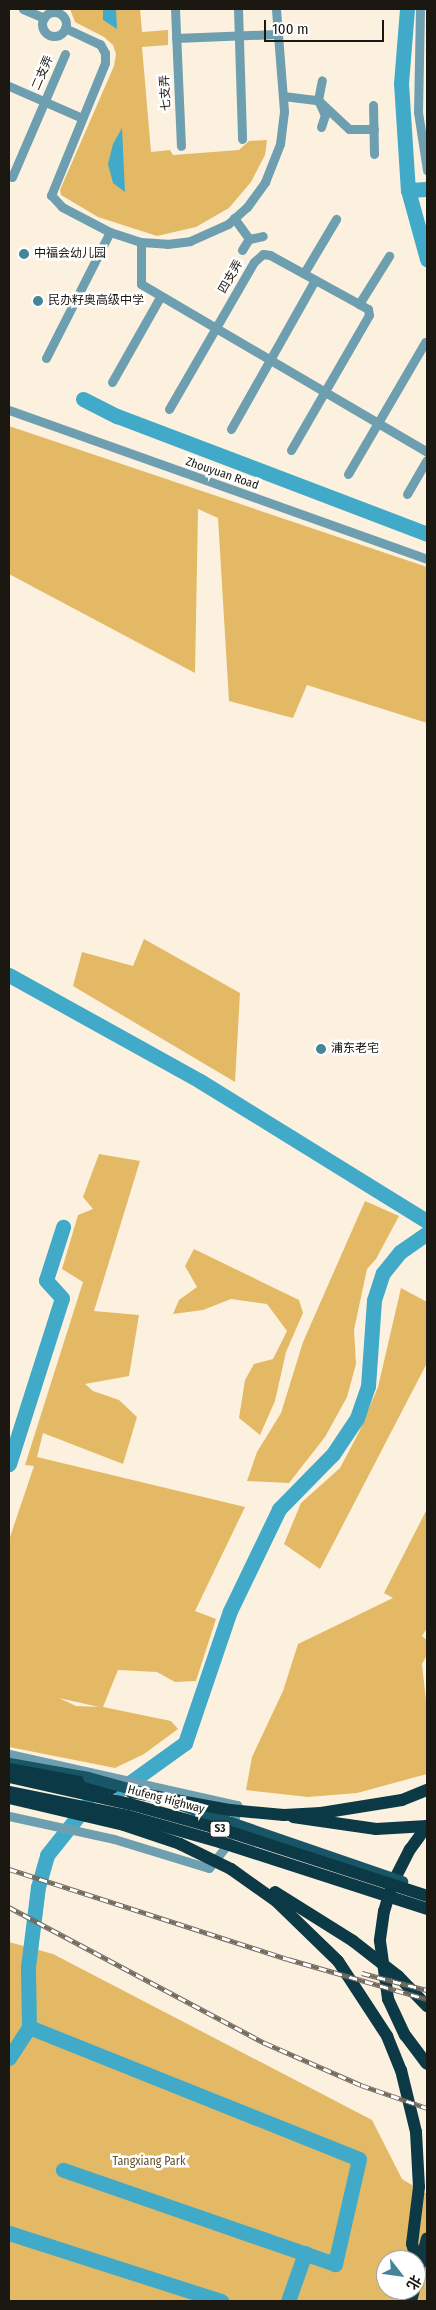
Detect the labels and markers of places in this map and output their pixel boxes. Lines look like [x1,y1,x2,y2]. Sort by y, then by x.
place label: 中福会幼儿园 [34,247,106,261]
marker: 中福会幼儿园 [18,248,30,260]
place label: 民办籽奥高级中学 [48,294,144,308]
marker: 民办籽奥高级中学 [32,295,44,307]
place label: 浦东老宅 [331,1042,379,1056]
marker: 浦东老宅 [315,1043,327,1055]

